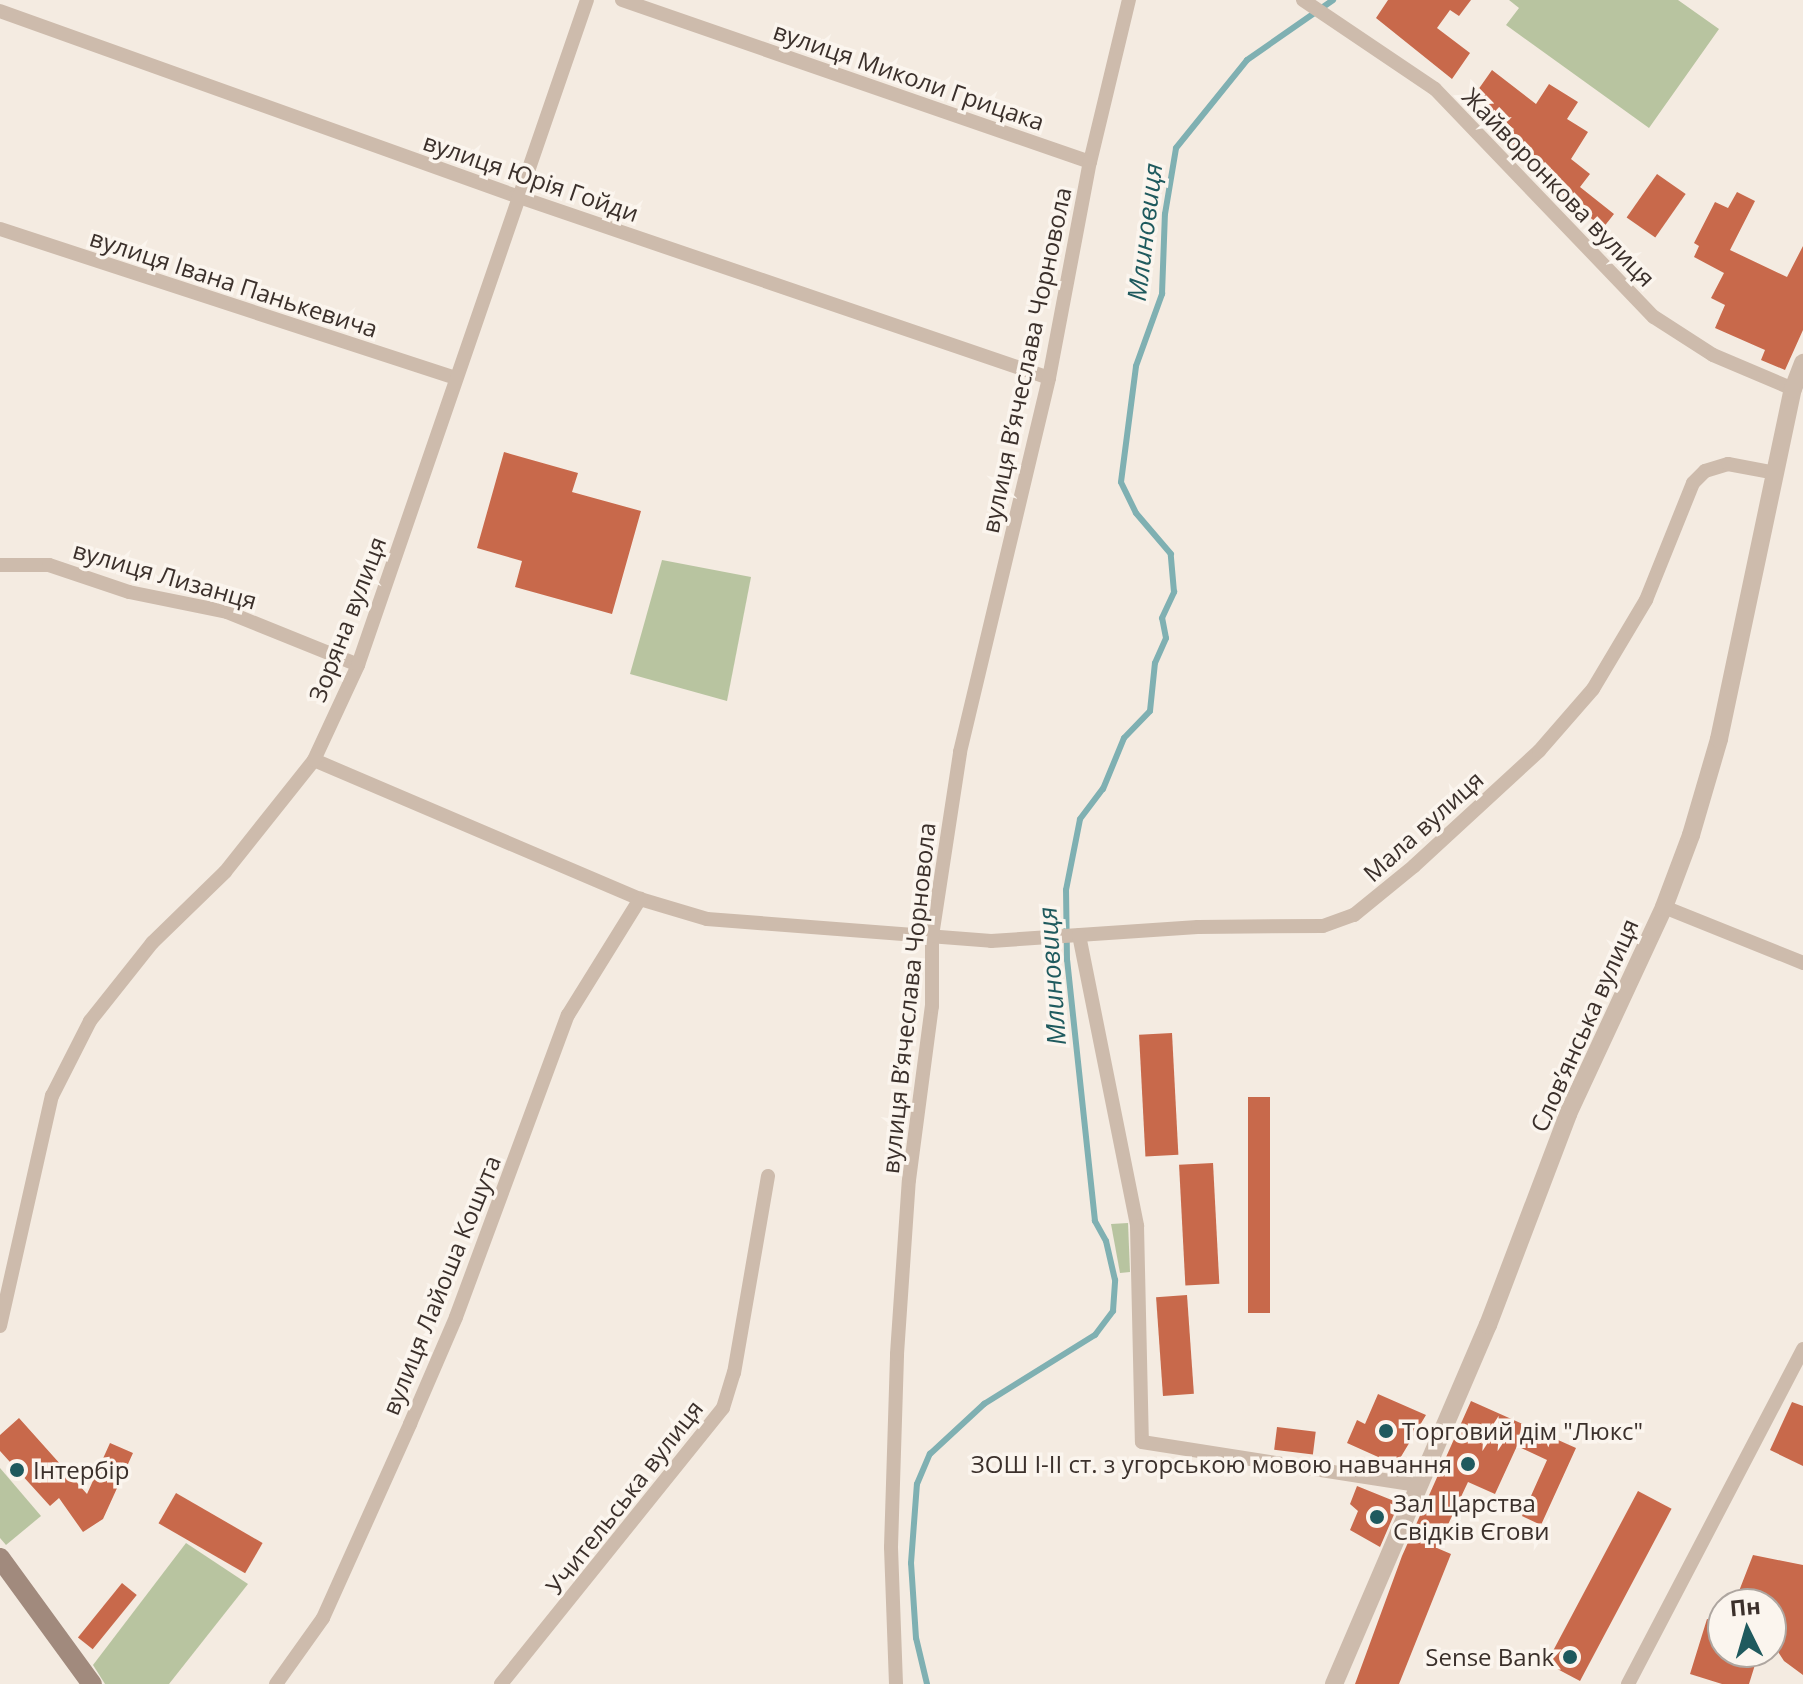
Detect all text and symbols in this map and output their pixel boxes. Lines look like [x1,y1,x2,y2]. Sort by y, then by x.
street label: вулиця Миколи Грицака [770,16,1048,136]
street label: Жайворонкова вулиця [1457,82,1661,292]
street label: вулиця Юрія Гойди [419,127,643,227]
water label: Млиновиця [1121,161,1169,303]
street label: вулиця Вʼячеслава Чорновола [975,184,1077,536]
street label: вулиця Івана Панькевича [86,223,382,343]
street label: Зоряна вулиця [302,532,392,706]
street label: вулиця Лизанця [70,535,260,615]
street label: Мала вулиця [1357,765,1489,887]
street label: вулиця Вʼячеслава Чорновола [875,821,941,1175]
water label: Млиновиця [1032,906,1072,1046]
street label: Словʼянська вулиця [1524,914,1644,1136]
street label: вулиця Лайоша Кошута [376,1151,506,1419]
street label: Учительська вулиця [539,1394,709,1600]
place label: Торговий дім "Люкс" [1402,1417,1643,1445]
marker: Торговий дім "Люкс" [1377,1422,1395,1440]
place label: ЗОШ І-ІІ ст. з угорською мовою навчання [971,1450,1452,1478]
marker: ЗОШ І-ІІ ст. з угорською мовою навчання [1459,1455,1477,1473]
place label: Інтербір [33,1456,129,1484]
marker: Інтербір [8,1461,26,1479]
place label: Зал Царства Свідків Єгови [1393,1489,1549,1545]
marker: Зал Царства Свідків Єгови [1368,1508,1386,1526]
north arrow [1707,1588,1787,1668]
text: Пн [1728,1590,1762,1622]
place label: Sense Bank [1425,1643,1554,1671]
marker: Sense Bank [1561,1648,1579,1666]

